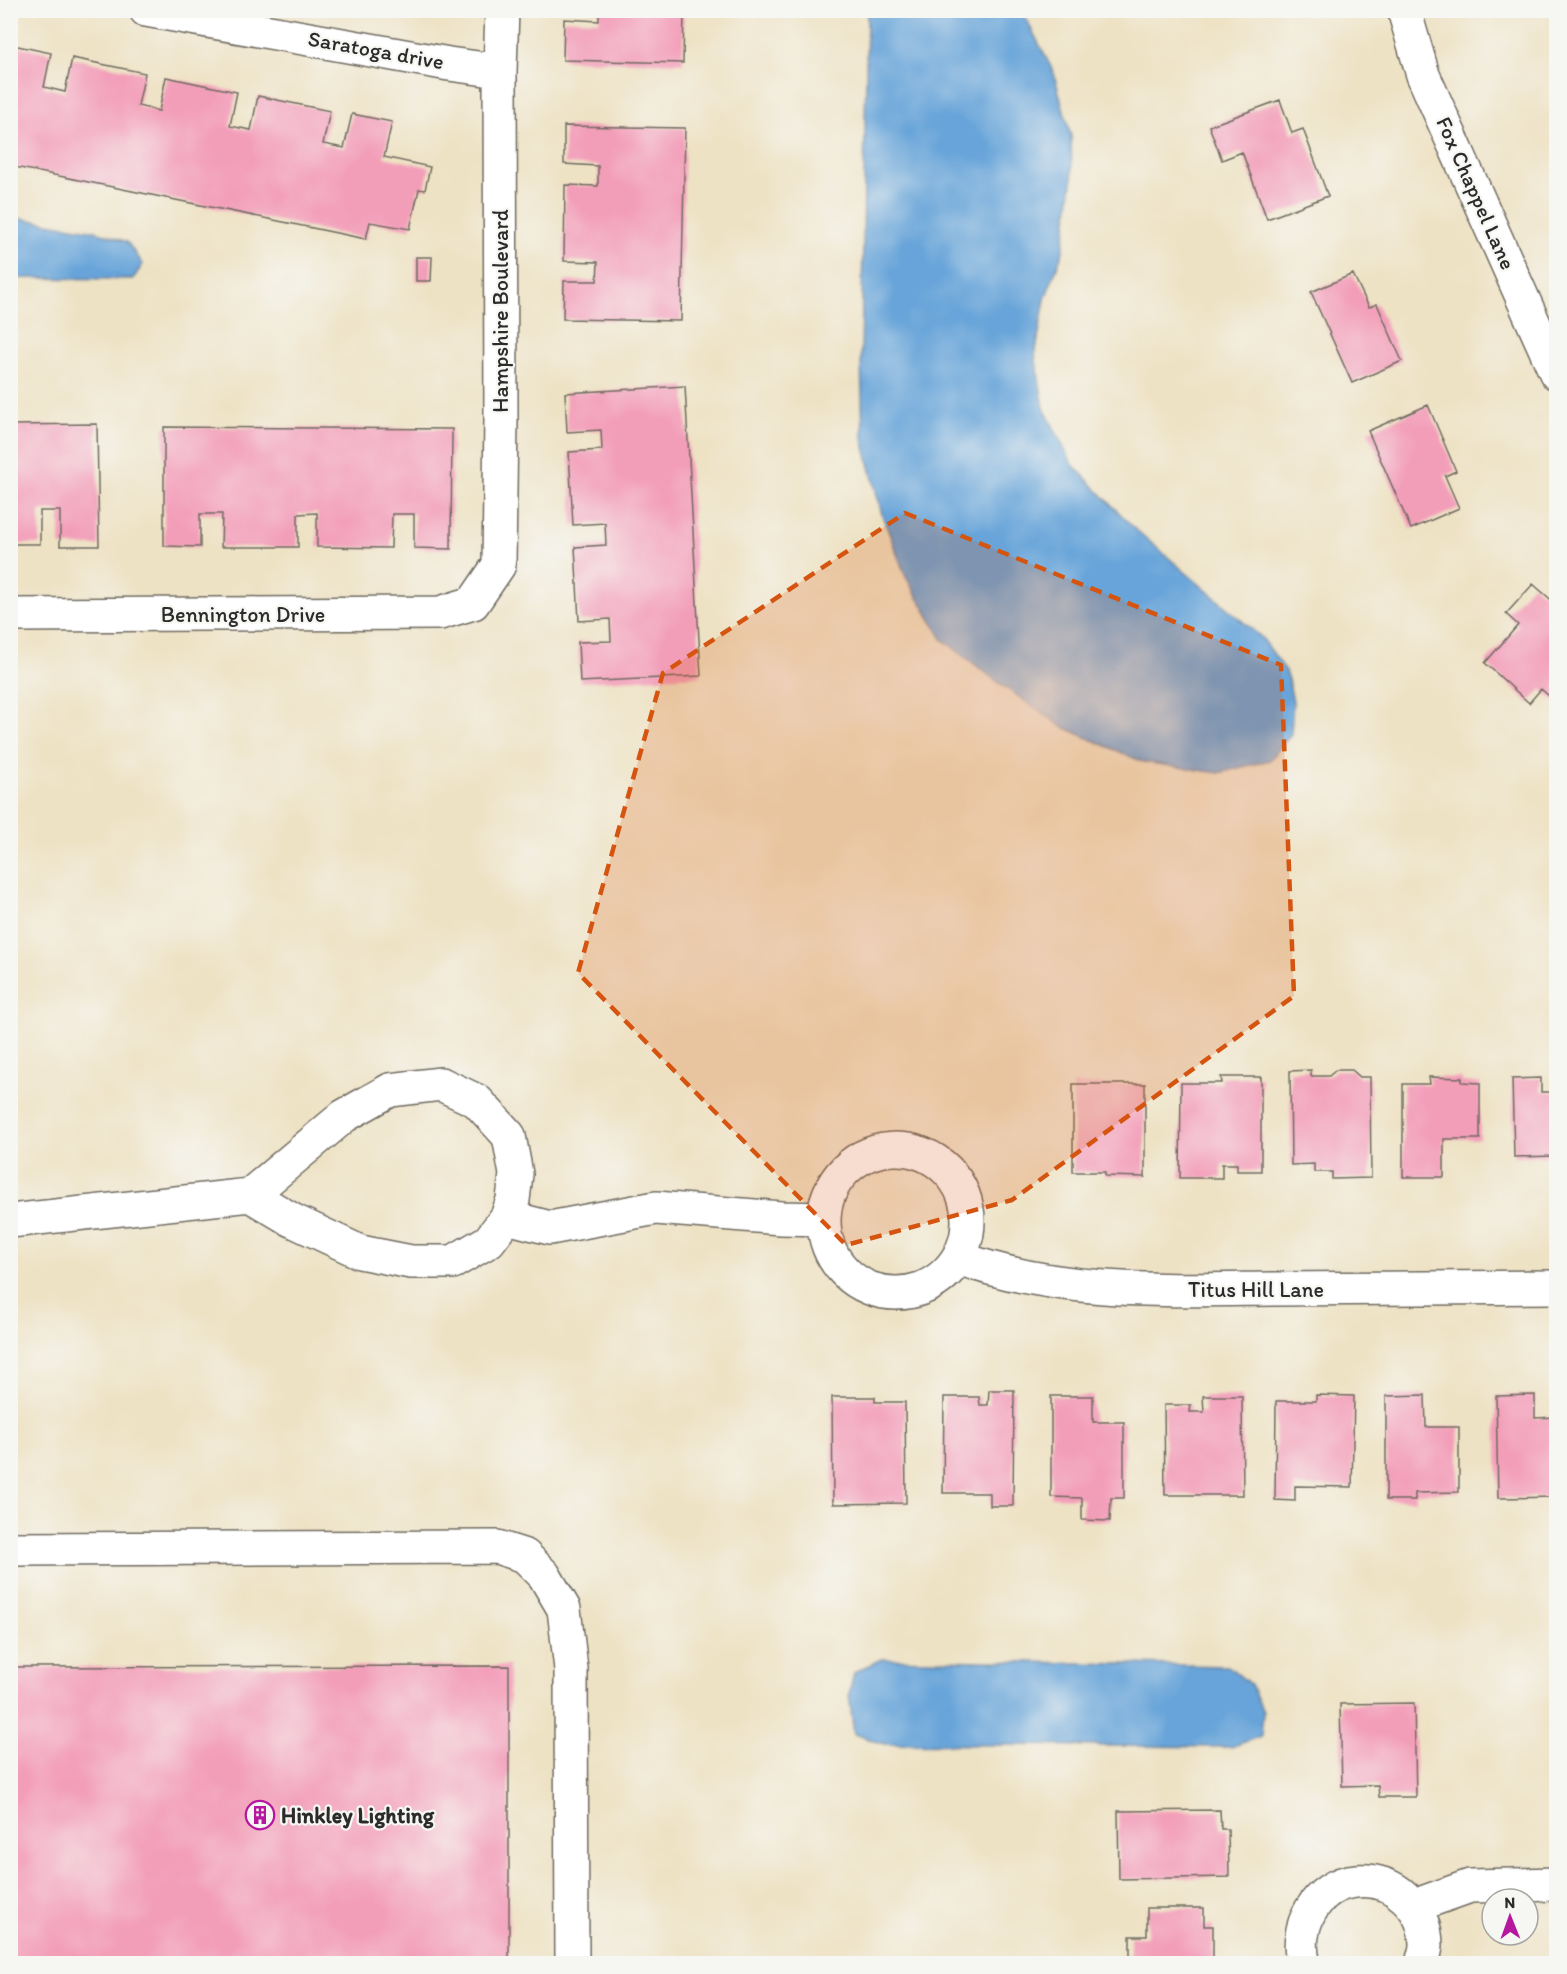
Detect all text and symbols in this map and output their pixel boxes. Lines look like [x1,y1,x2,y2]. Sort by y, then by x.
street label: Saratoga drive [306,25,446,75]
street label: Fox Chappel Lane [1430,112,1522,274]
street label: Hampshire Boulevard [487,209,514,413]
street label: Bennington Drive [161,601,325,628]
street label: Titus Hill Lane [1188,1276,1324,1303]
building icon: Hinkley Lighting [244,1799,276,1831]
place label: Hinkley Lighting [281,1802,435,1829]
north arrow [1480,1887,1540,1947]
text: N [1504,1893,1515,1912]

